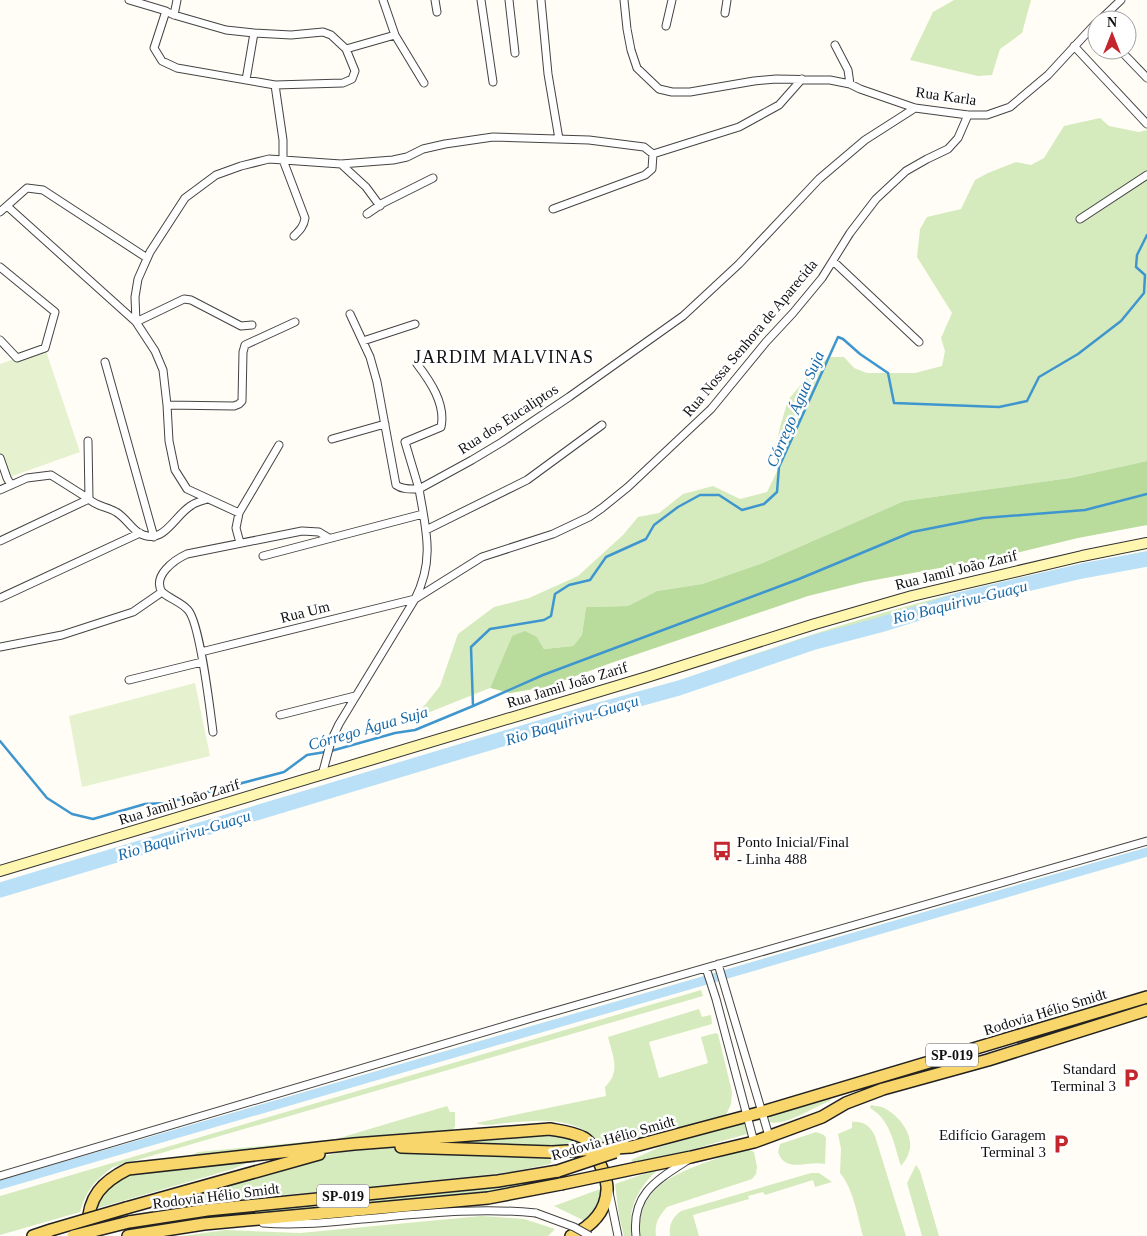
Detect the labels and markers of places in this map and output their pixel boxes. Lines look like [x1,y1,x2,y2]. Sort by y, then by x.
place label: Ponto Inicial/Final - Linha 488 [737,834,849,867]
bus stop icon: Ponto Inicial/Final - Linha 488 [711,840,733,862]
place label: Standard Terminal 3 [1051,1061,1116,1094]
parking icon: Standard Terminal 3 [1120,1067,1142,1089]
place label: Edifício Garagem Terminal 3 [939,1127,1046,1160]
parking icon: Edifício Garagem Terminal 3 [1050,1133,1072,1155]

